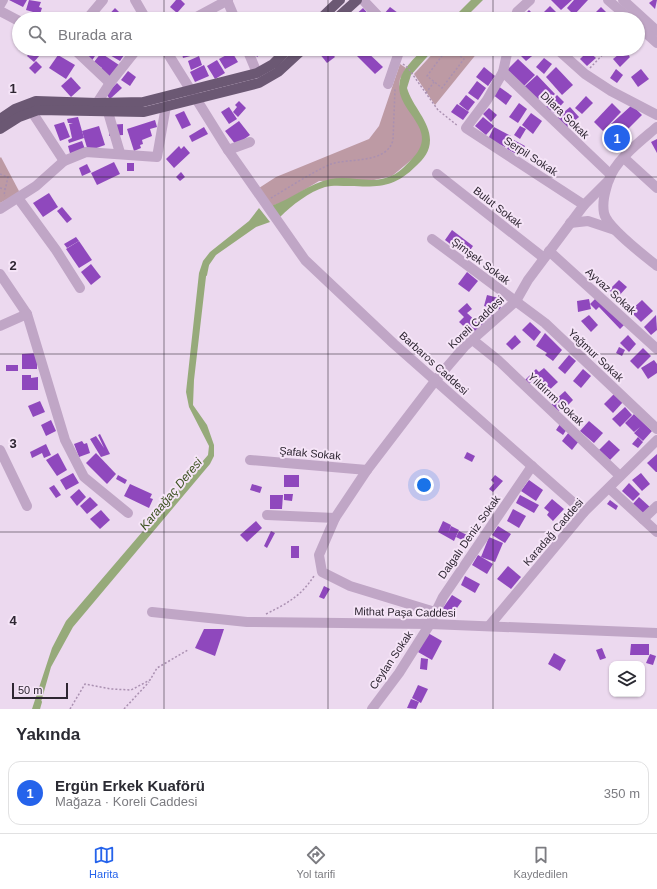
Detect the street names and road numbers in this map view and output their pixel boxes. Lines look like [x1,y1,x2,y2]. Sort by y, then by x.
street label: Dilara Sokak [538,89,592,141]
street label: Serpil Sokak [502,134,561,178]
street label: Bulut Sokak [471,184,525,230]
street label: Şimşek Sokak [450,235,513,287]
street label: Ayvaz Sokak [583,265,639,317]
street label: Koreli Caddesi [446,293,506,351]
street label: Yağmur Sokak [566,326,627,384]
street label: Barbaros Caddesi [397,329,471,397]
street label: Yıldırım Sokak [526,370,587,428]
street label: Şafak Sokak [279,444,342,462]
street label: Dalgalı Deniz Sokak [436,493,503,581]
street label: Karadağ Caddesi [521,496,585,568]
street label: Mithat Paşa Caddesi [354,605,456,619]
street label: Ceylan Sokak [367,628,415,691]

